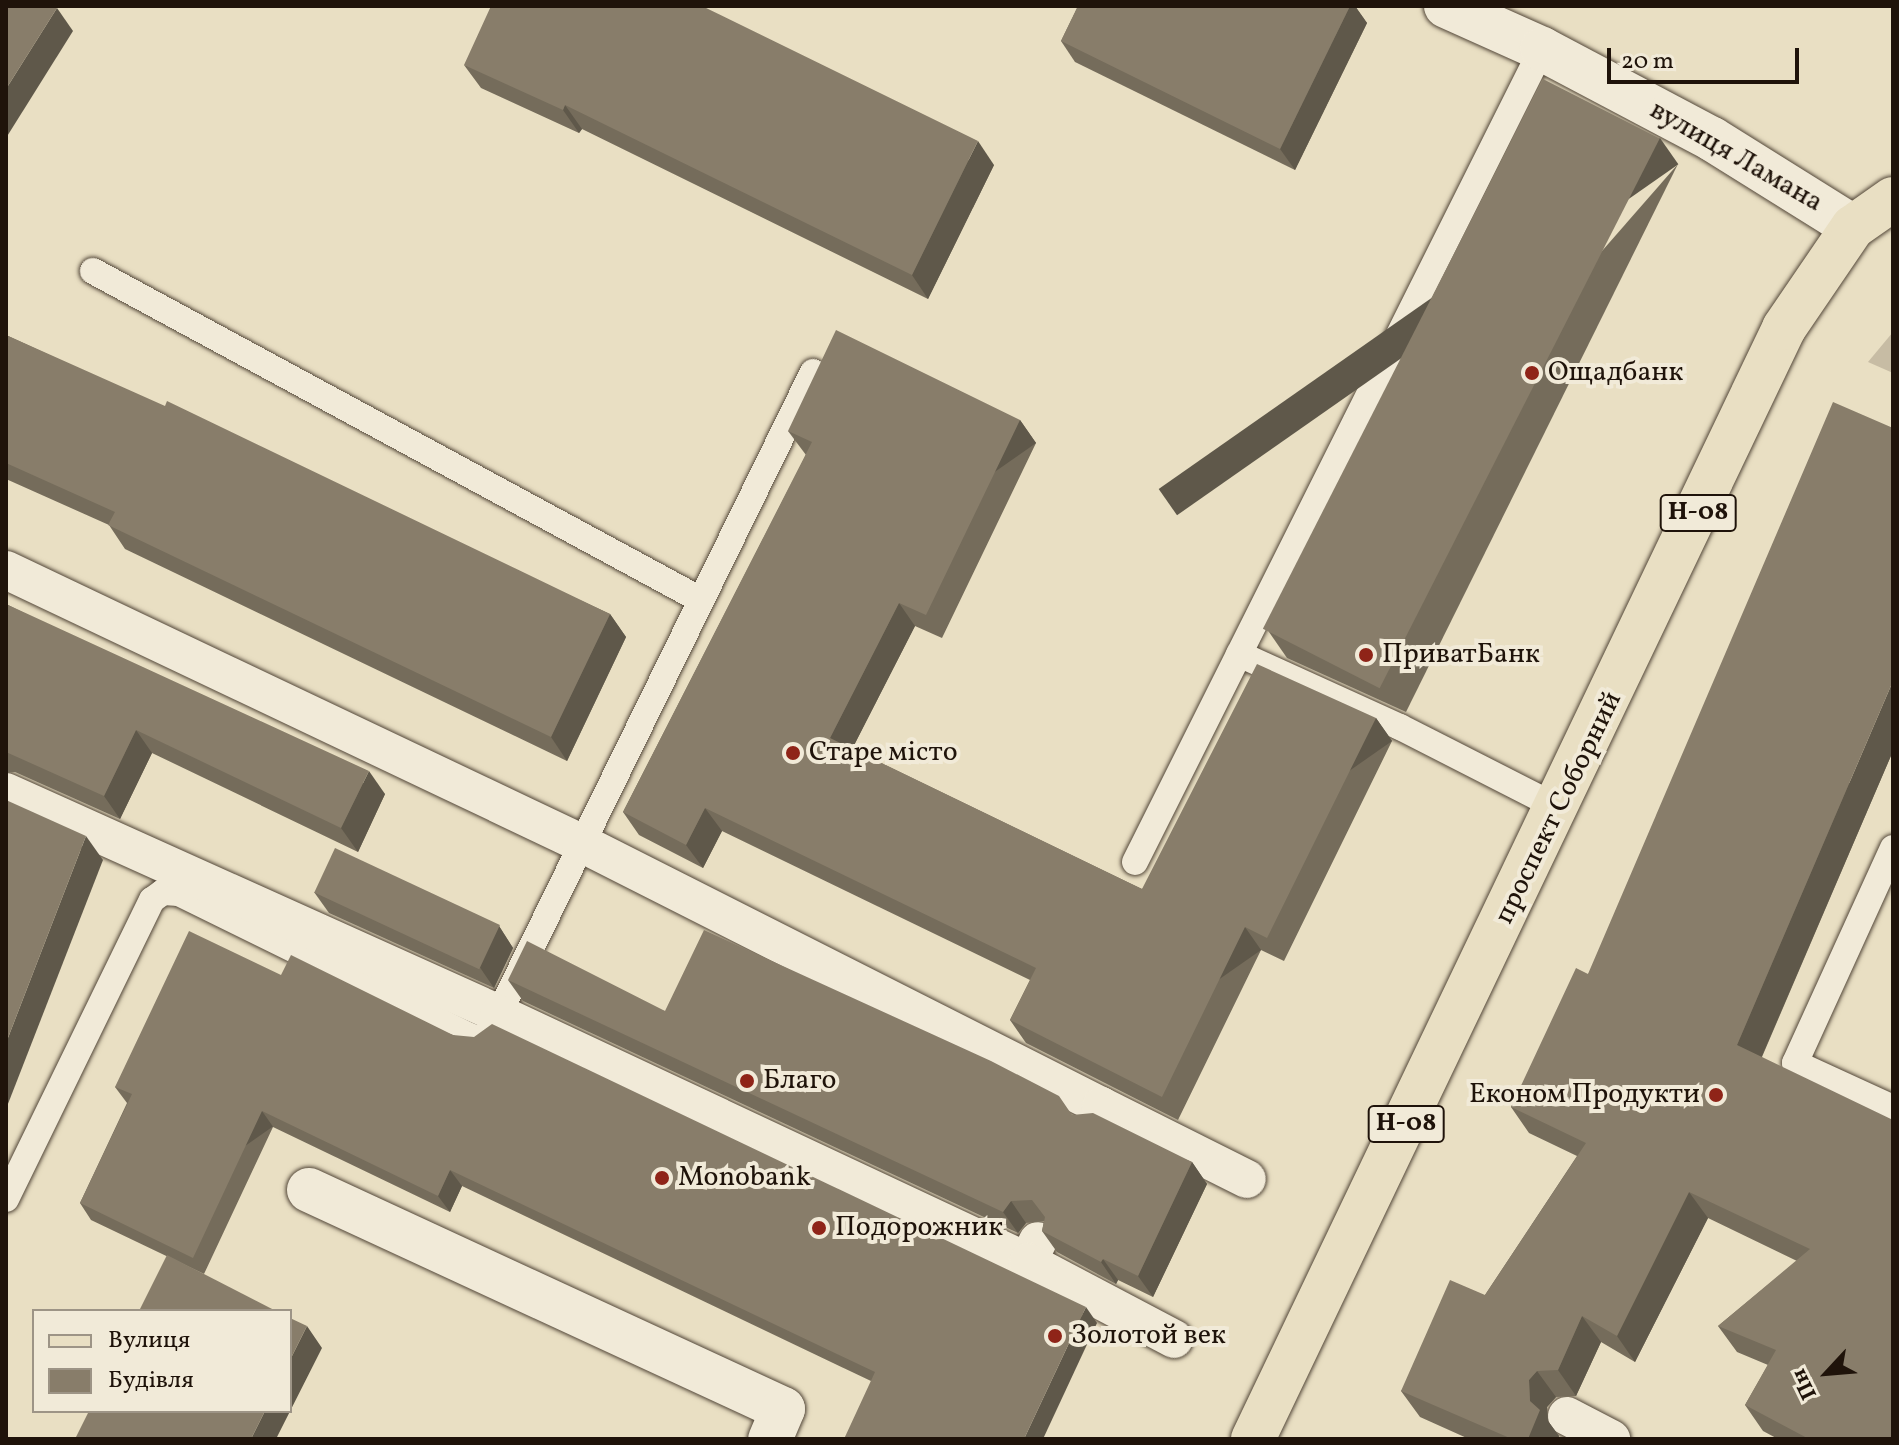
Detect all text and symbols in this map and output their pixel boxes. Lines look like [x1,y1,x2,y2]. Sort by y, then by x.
scale bar [1611,32,1803,82]
text: 20 m [1621,45,1674,79]
street label: вулиця Ламана [1643,94,1829,220]
place label: Ощадбанк [1548,356,1683,390]
marker: Ощадбанк [1523,364,1541,382]
road number: Н-08 [1658,491,1738,535]
place label: ПриватБанк [1382,638,1540,672]
marker: ПриватБанк [1357,646,1375,664]
street label: проспект Соборний [1488,687,1630,929]
place label: Старе мiсто [809,736,958,770]
marker: Старе мiсто [784,744,802,762]
place label: Благо [763,1064,836,1098]
marker: Благо [738,1072,756,1090]
place label: Економ Продукти [1469,1078,1700,1112]
marker: Економ Продукти [1707,1086,1725,1104]
road number: Н-08 [1366,1102,1446,1146]
place label: Monobank [678,1161,811,1195]
marker: Monobank [653,1169,671,1187]
place label: Подорожник [835,1211,1003,1245]
marker: Подорожник [810,1219,828,1237]
legend [32,1309,292,1413]
place label: Золотой век [1071,1319,1226,1353]
text: Вулиця [108,1324,190,1358]
marker: Золотой век [1046,1327,1064,1345]
north arrow [1787,1333,1867,1413]
text: Пн [1784,1363,1826,1405]
text: Будівля [108,1364,194,1398]

